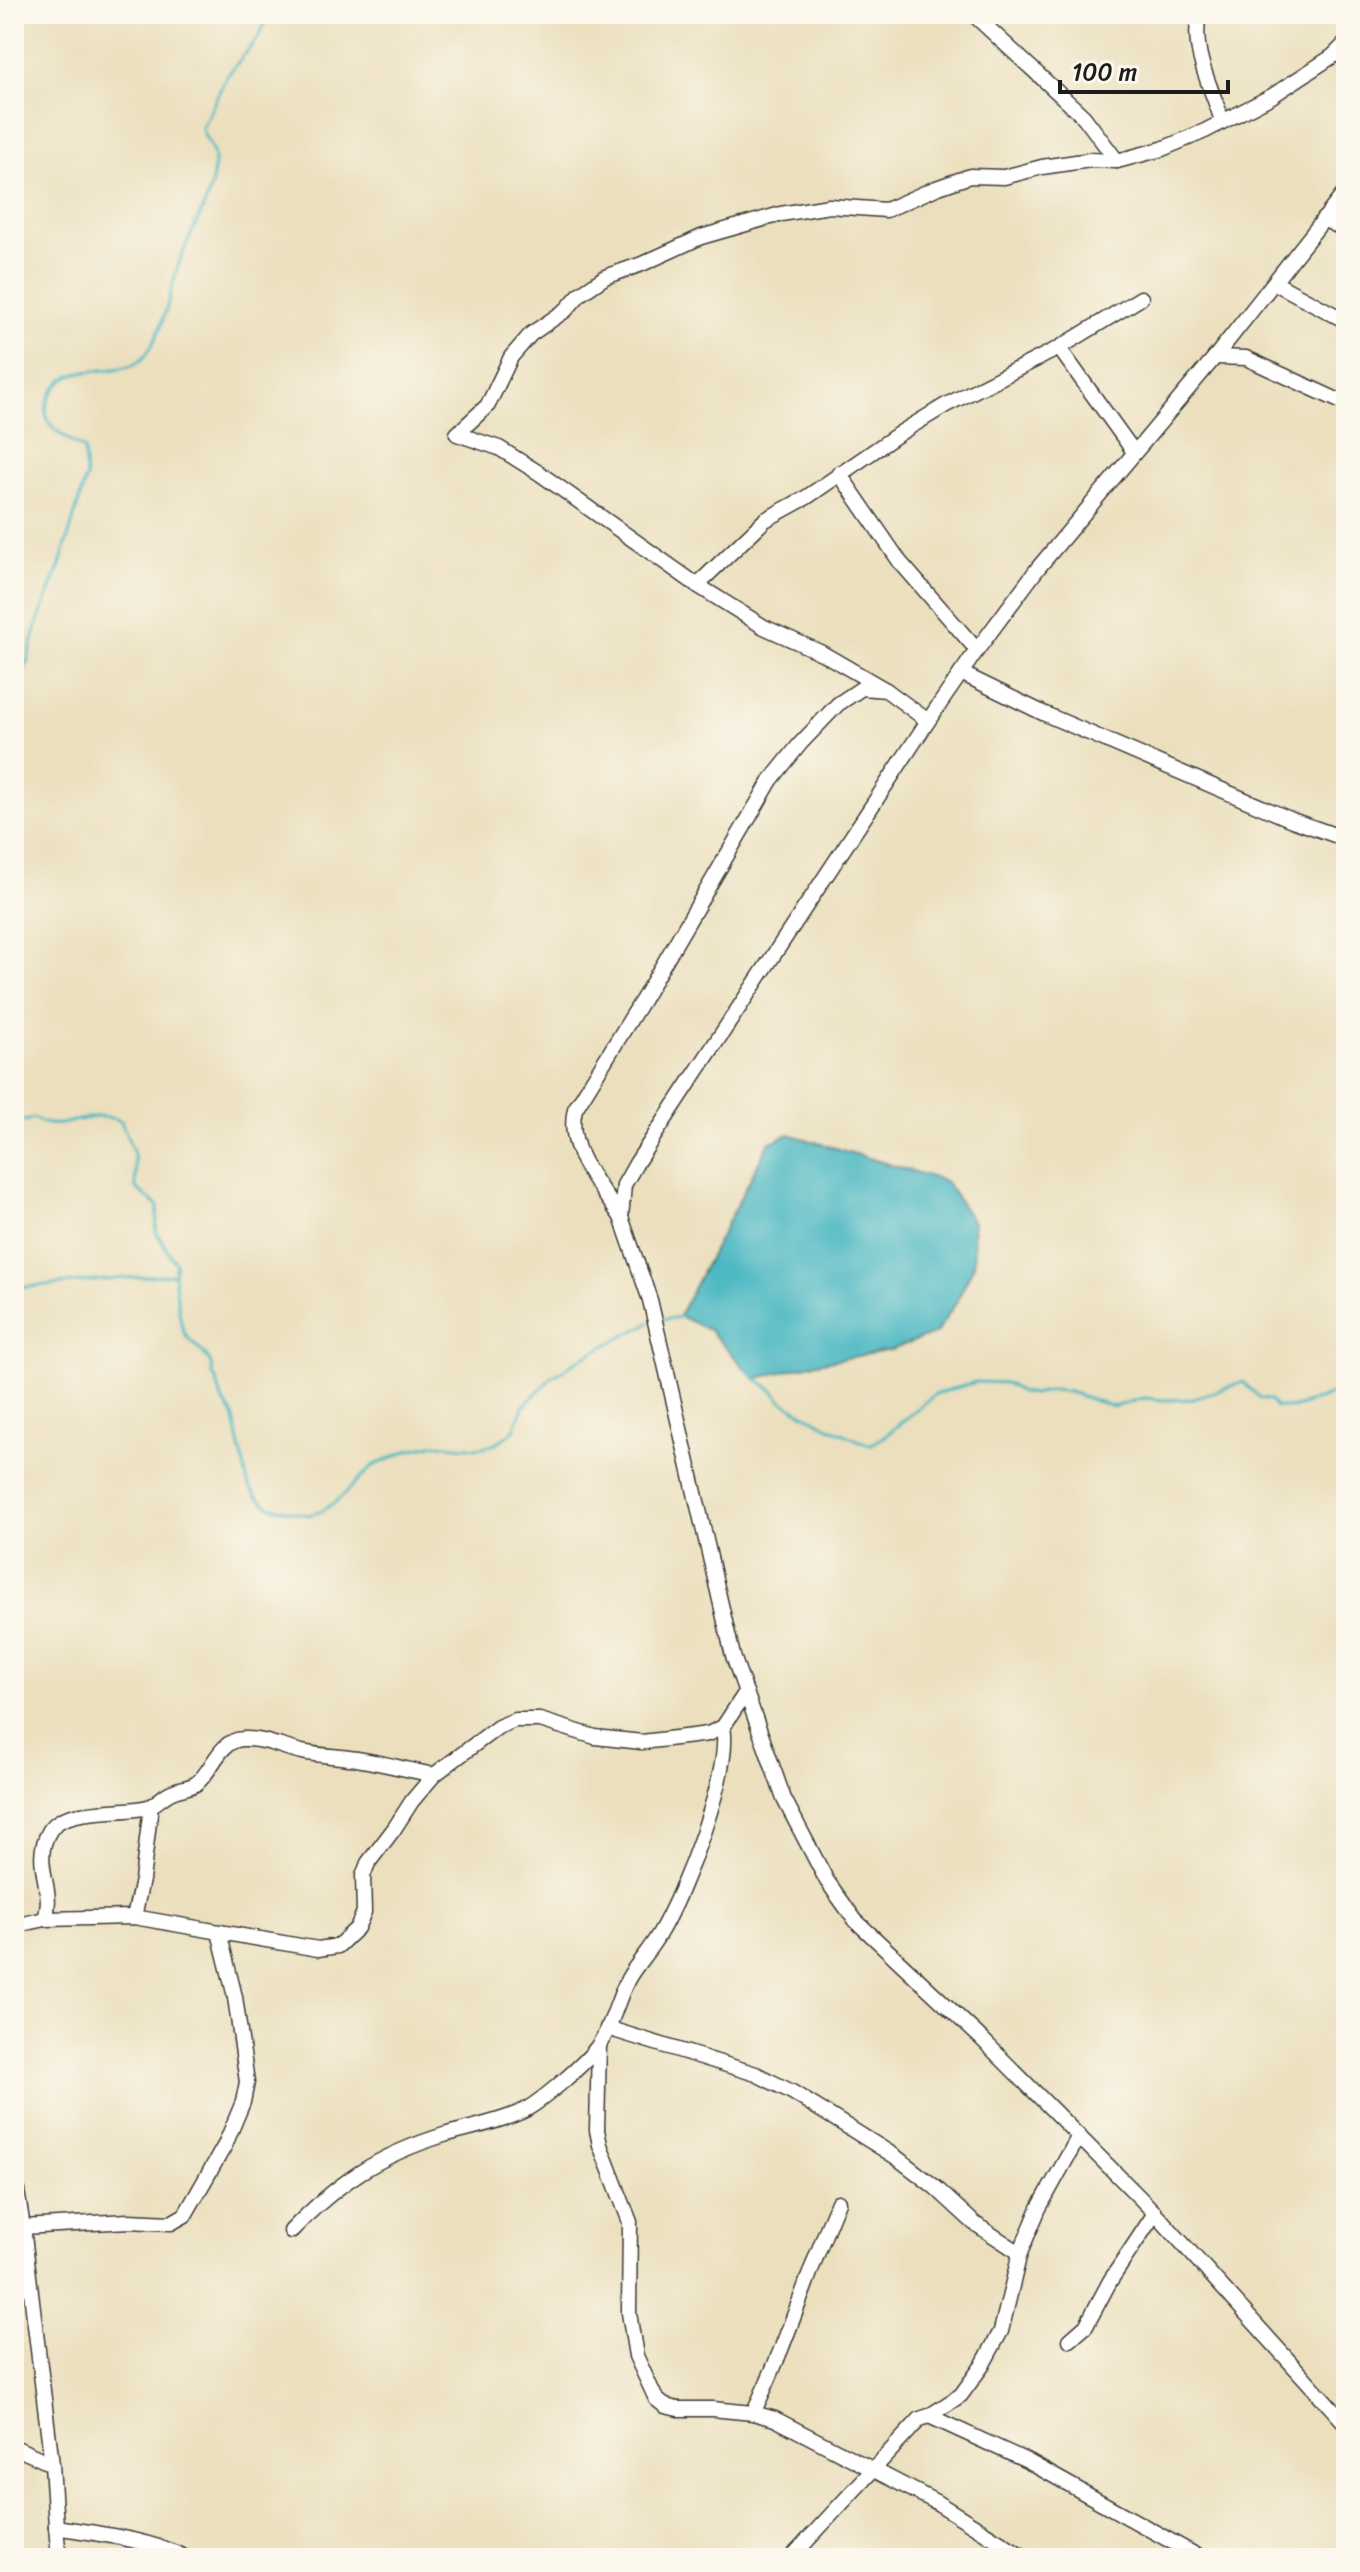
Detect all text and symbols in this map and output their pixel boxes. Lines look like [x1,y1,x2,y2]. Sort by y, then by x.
scale bar [1060,44,1228,94]
text: 100 m [1072,51,1137,93]

